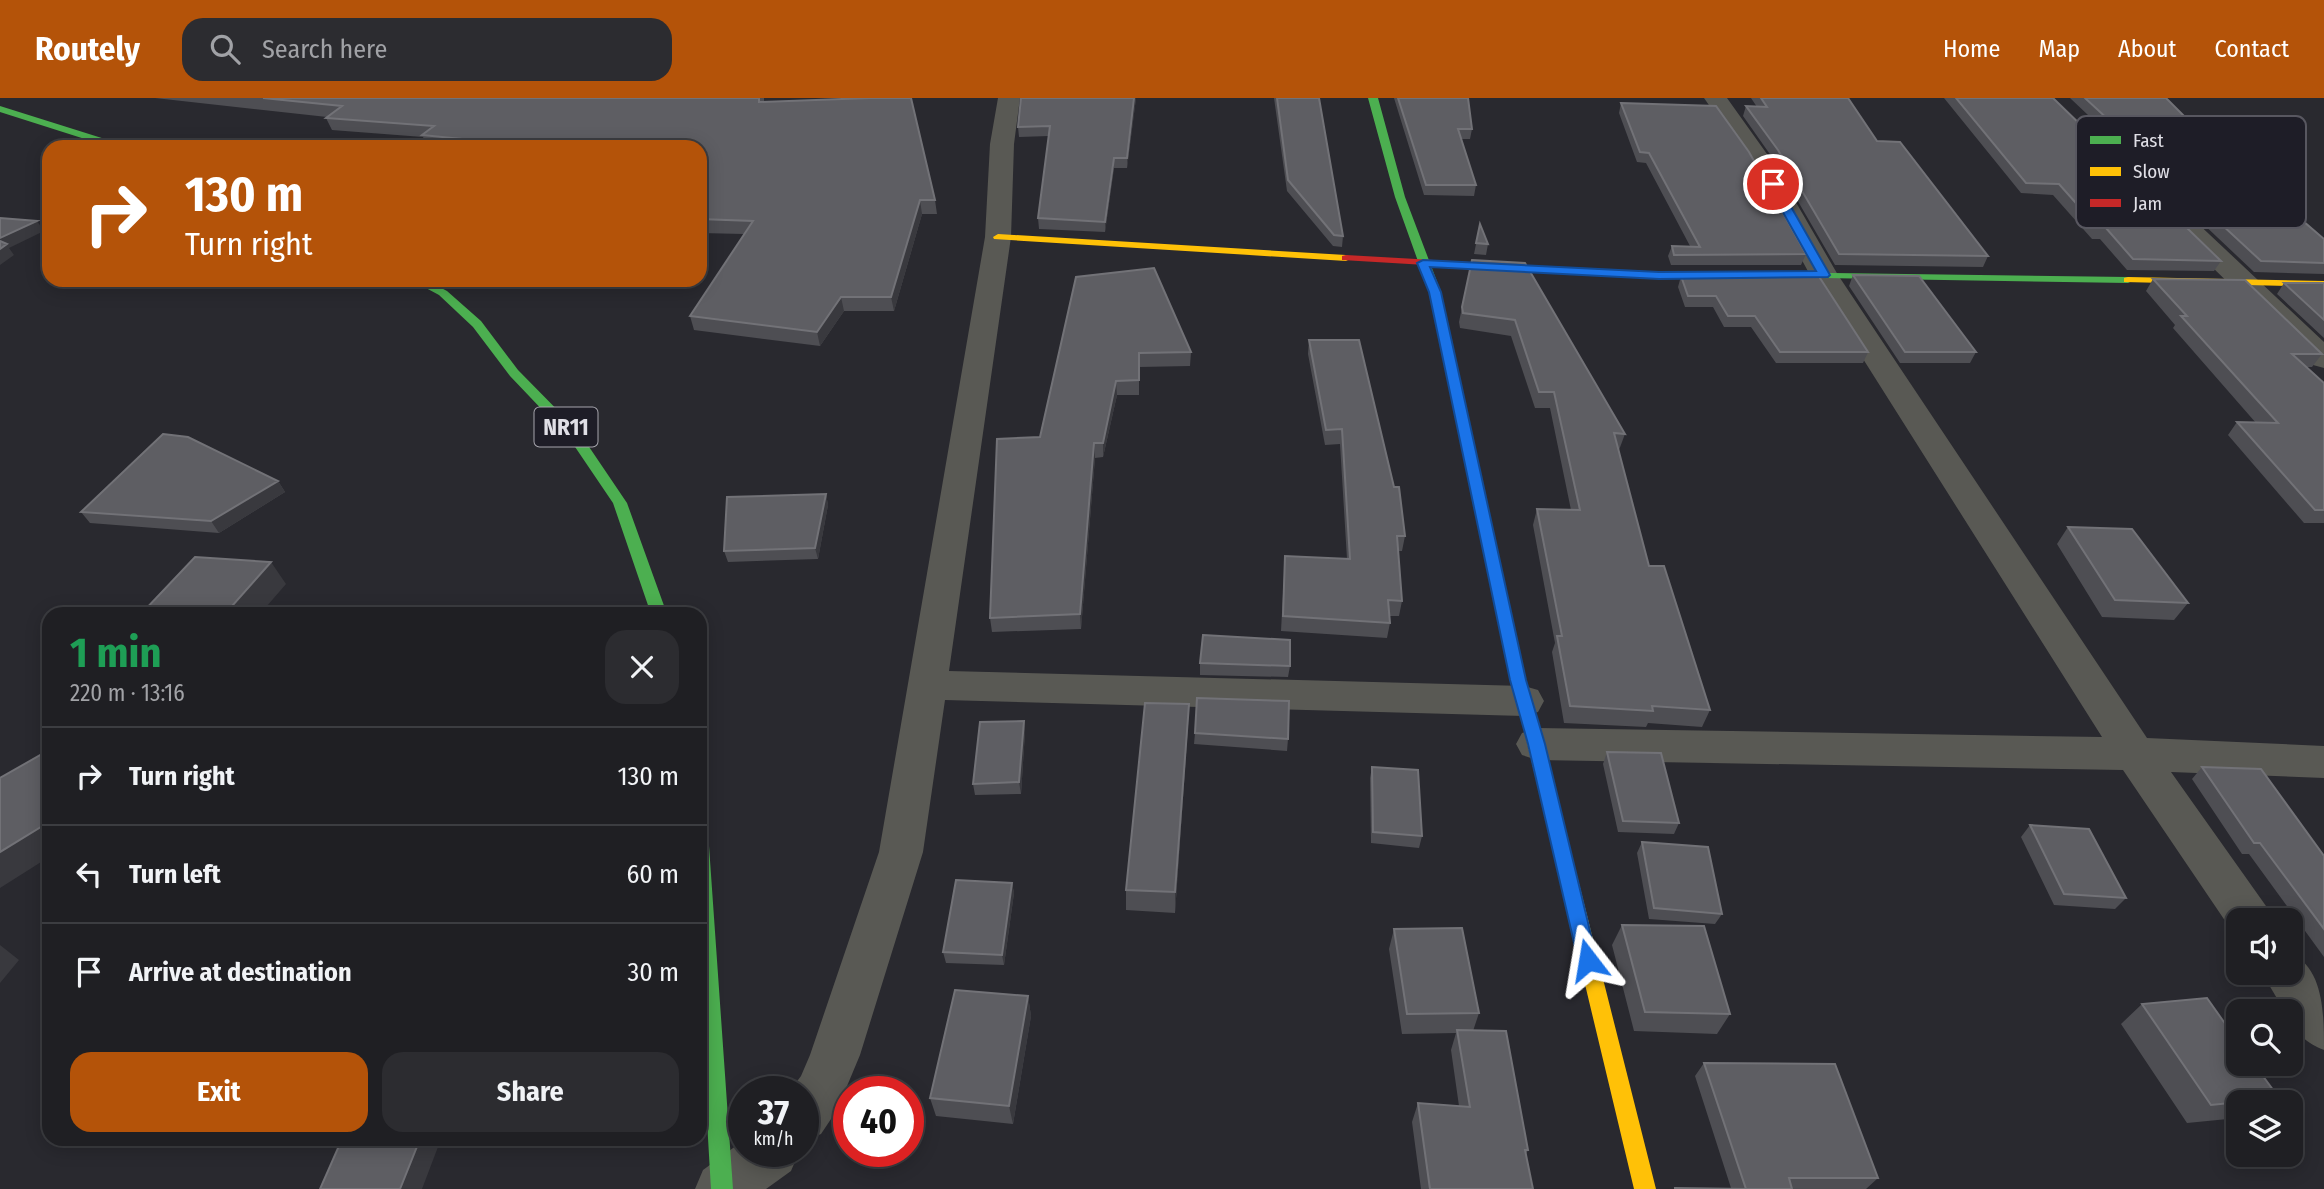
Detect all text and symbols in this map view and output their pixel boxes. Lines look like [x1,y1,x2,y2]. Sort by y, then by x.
search box [182,18,672,81]
text: Routely [35,29,140,69]
icon: search [206,30,244,68]
text: Search here [262,34,387,65]
text: Home [1943,35,2000,63]
text: Map [2038,35,2080,63]
text: About [2118,35,2176,63]
text: Contact [2214,35,2289,63]
legend [2076,116,2306,228]
text: Fast [2133,129,2164,152]
pin [1743,154,1803,214]
text: Slow [2133,160,2170,183]
text: 130 m [185,165,303,224]
icon: arrive [1754,165,1792,203]
icon: right [70,168,161,259]
text: Jam [2133,192,2162,215]
text: Turn right [185,225,312,263]
road number: NR11 [534,408,598,446]
text: 1 min [70,628,161,678]
button: close [605,630,679,704]
text: 220 m · 13:16 [70,679,185,707]
icon: right [70,757,108,795]
text: Turn right [129,761,235,792]
text: 130 m [617,761,679,792]
icon: left [70,855,108,893]
text: Turn left [129,859,221,890]
text: 60 m [626,859,679,890]
map controls [2226,908,2303,1167]
button: sound [2226,908,2303,985]
position arrow [1551,923,1625,997]
icon: arrive [70,953,108,991]
text: Arrive at destination [129,957,352,988]
text: 30 m [628,957,679,988]
button: search [2226,999,2303,1076]
button: Exit [70,1052,368,1132]
button: Share [382,1052,679,1132]
speed limit sign: 40 [833,1076,924,1167]
button: layers [2226,1090,2303,1167]
text: 37 [758,1091,789,1133]
text: km/h [753,1128,794,1150]

